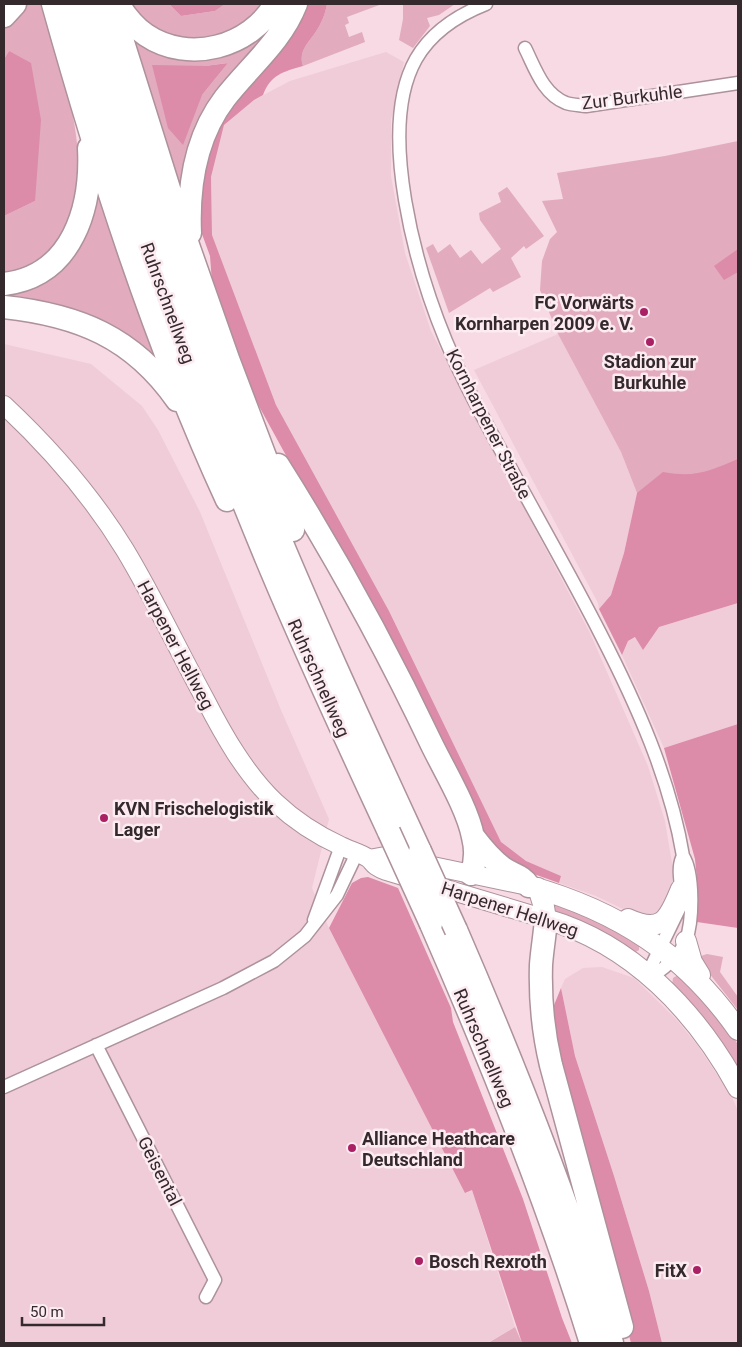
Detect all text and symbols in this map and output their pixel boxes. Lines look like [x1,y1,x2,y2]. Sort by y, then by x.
street label: Zur Burkuhle [580,80,684,114]
street label: Ruhrschnellweg [136,240,200,366]
place label: FC Vorwärts Kornharpen 2009 e. V. [455,292,634,334]
marker: FC Vorwärts Kornharpen 2009 e. V. [638,306,650,318]
marker: Stadion zur Burkuhle [644,336,656,348]
street label: Kornharpener Straße [442,346,536,502]
place label: Stadion zur Burkuhle [604,351,697,393]
street label: Harpener Hellweg [133,577,219,713]
street label: Ruhrschnellweg [284,616,354,740]
place label: KVN Frischelogistik Lager [114,798,274,840]
marker: KVN Frischelogistik Lager [98,812,110,824]
street label: Harpener Hellweg [439,877,581,941]
street label: Ruhrschnellweg [450,985,518,1111]
place label: Alliance Heathcare Deutschland [362,1128,515,1170]
street label: Geisental [134,1133,186,1209]
marker: Alliance Heathcare Deutschland [346,1142,358,1154]
place label: Bosch Rexroth [429,1251,547,1272]
marker: Bosch Rexroth [413,1255,425,1267]
place label: FitX [655,1260,688,1281]
marker: FitX [691,1264,703,1276]
scale bar [22,1294,105,1326]
text: 50 m [30,1303,64,1321]

